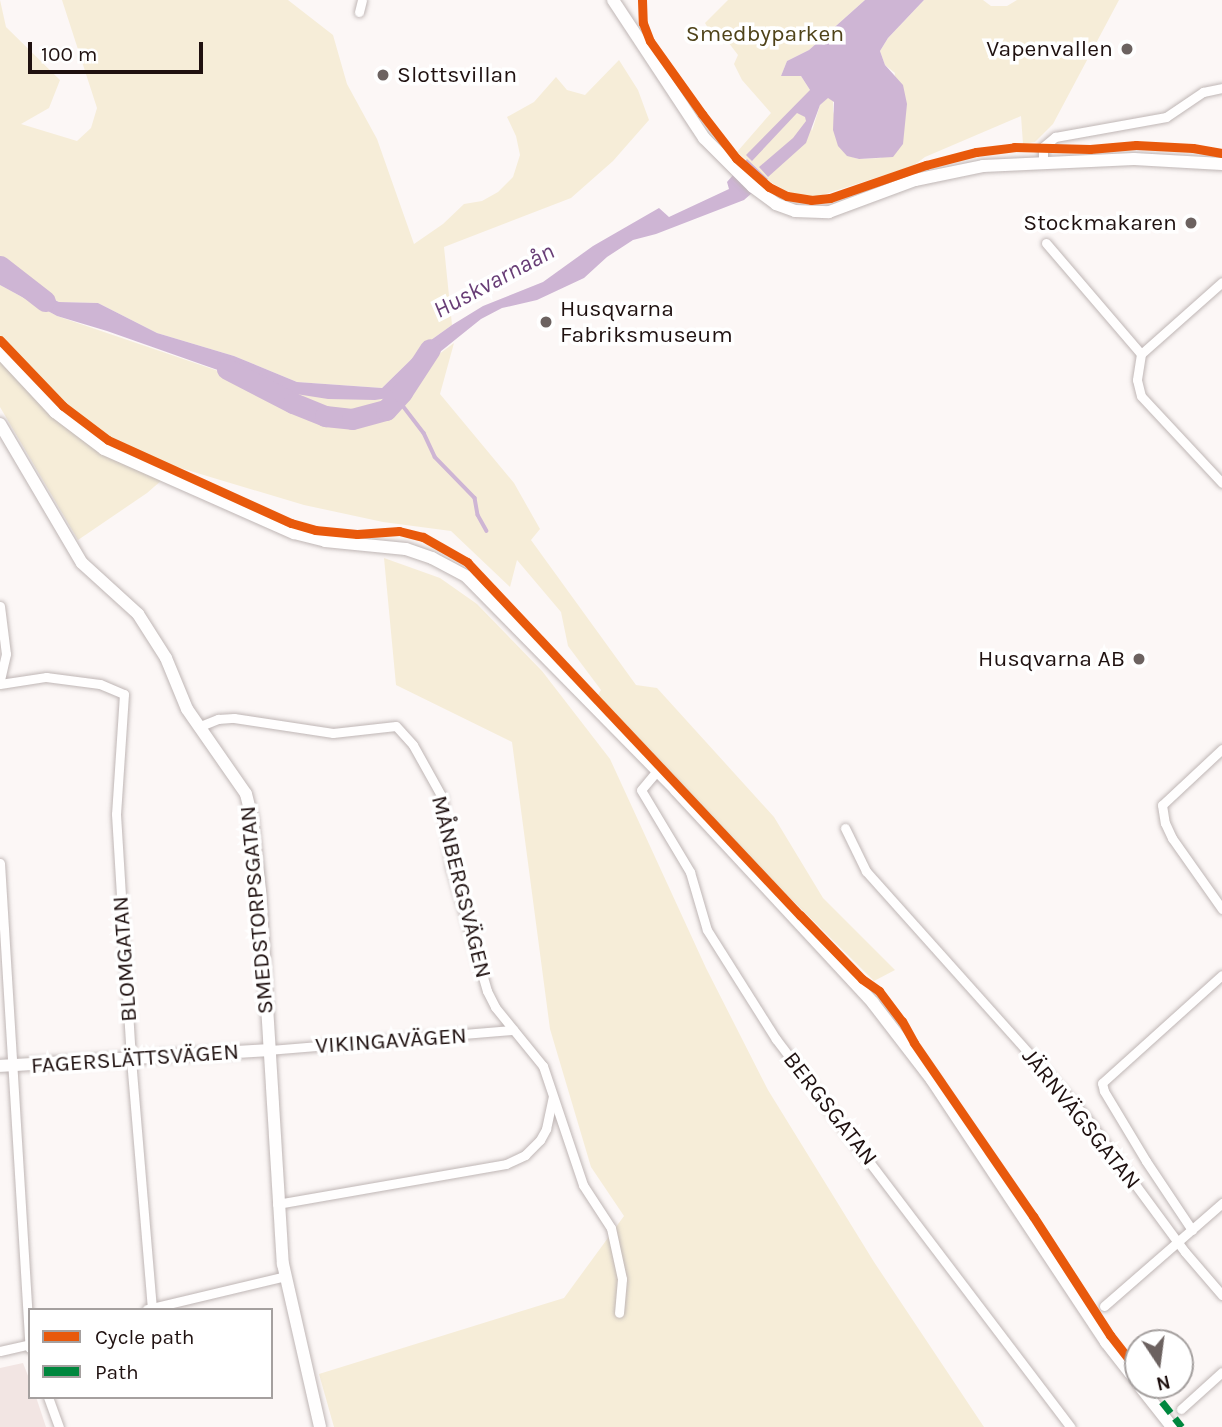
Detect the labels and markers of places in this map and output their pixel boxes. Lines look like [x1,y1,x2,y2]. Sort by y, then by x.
place label: Vapenvallen [986,35,1113,63]
marker: Vapenvallen [1119,41,1135,57]
place label: Slottsvillan [397,61,517,89]
marker: Slottsvillan [375,67,391,83]
place label: Stockmakaren [1023,209,1177,237]
marker: Stockmakaren [1183,215,1199,231]
place label: Husqvarna Fabriksmuseum [560,295,733,349]
marker: Husqvarna Fabriksmuseum [538,314,554,330]
place label: Husqvarna AB [978,645,1125,673]
marker: Husqvarna AB [1131,651,1147,667]

